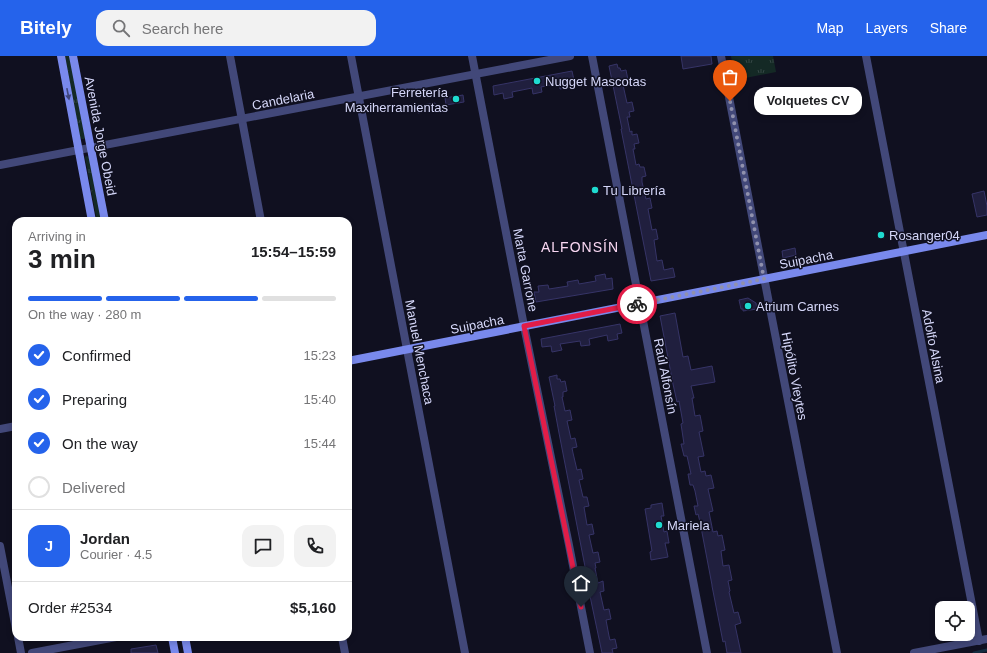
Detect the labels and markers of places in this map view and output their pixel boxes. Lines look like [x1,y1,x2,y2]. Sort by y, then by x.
pin [713,60,747,101]
place label: Nugget Mascotas [545,74,647,89]
marker: Nugget Mascotas [532,76,542,86]
place label: Ferretería Maxiherramientas [345,85,449,115]
callout: Volquetes CV [754,87,862,115]
marker: Ferretería Maxiherramientas [451,94,461,104]
place label: Tu Librería [603,183,666,198]
marker: Tu Librería [590,185,600,195]
place label: Rosanger04 [889,228,960,243]
marker: Rosanger04 [876,230,886,240]
place label: Atrium Carnes [756,299,840,314]
marker: Atrium Carnes [743,301,753,311]
place label: Mariela [667,518,710,533]
marker: Mariela [654,520,664,530]
pin [564,566,598,607]

